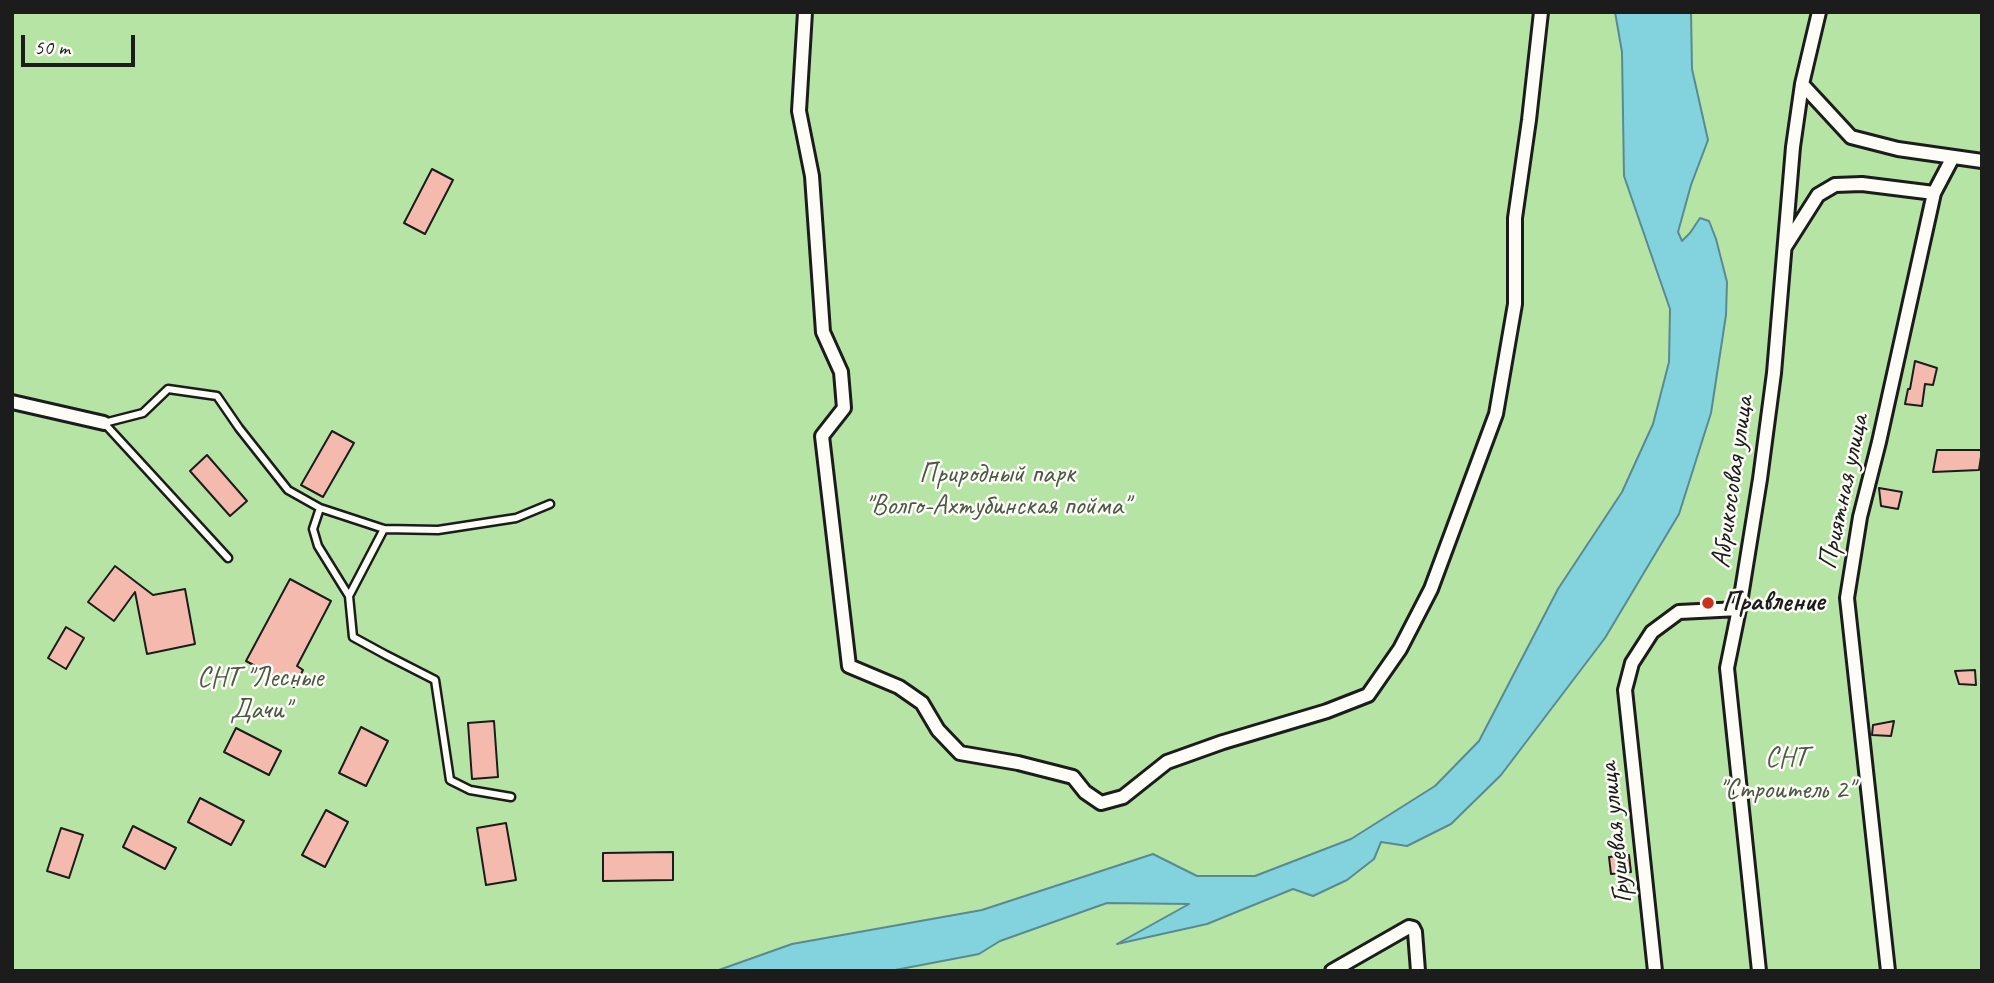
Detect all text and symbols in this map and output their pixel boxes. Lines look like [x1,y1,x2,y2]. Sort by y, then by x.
scale bar [24,21,138,65]
text: 50 m [34,34,70,60]
street label: Абрикосовая улица [1704,394,1762,570]
street label: Приятная улица [1811,412,1877,572]
park label: Природный парк "Волго-Ахтубинская пойма" [865,458,1129,524]
place label: Правление [1722,586,1824,620]
marker: Правление [1700,595,1716,611]
park label: СНТ "Лесные Дачи" [197,662,323,728]
park label: СНТ "Строитель 2" [1718,742,1854,808]
street label: Грушевая улица [1592,761,1640,905]

